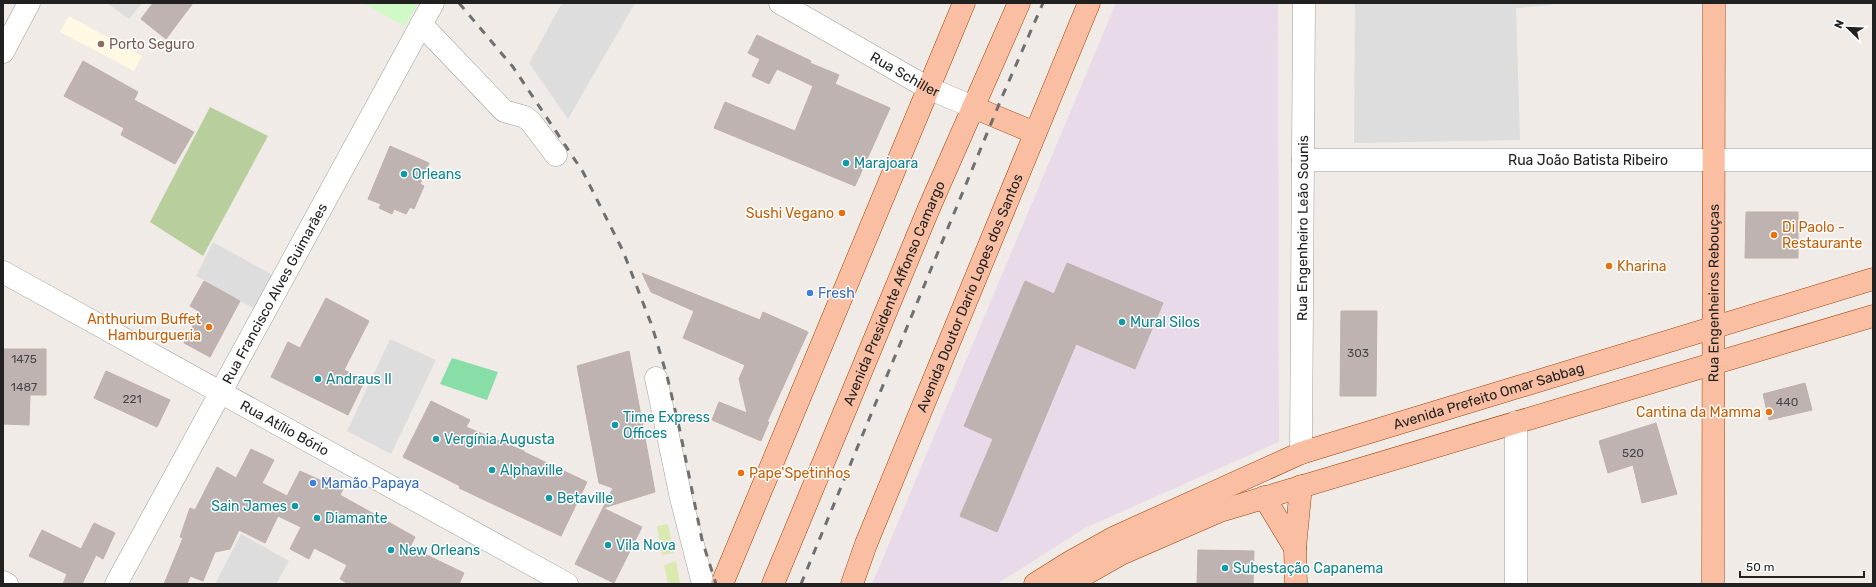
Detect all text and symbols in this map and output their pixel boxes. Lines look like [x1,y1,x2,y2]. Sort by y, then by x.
north arrow [1828,8,1868,48]
text: N [1832,18,1847,30]
place label: Porto Seguro [109,36,195,53]
marker: Porto Seguro [96,39,106,49]
street label: Rua Schiller [867,48,943,101]
street label: Rua Engenheiro Leão Sounis [1293,135,1312,321]
street label: Rua João Batista Ribeiro [1508,152,1668,169]
place label: Marajoara [854,155,918,172]
marker: Marajoara [841,158,851,168]
place label: Orleans [412,166,461,183]
marker: Orleans [399,169,409,179]
street label: Avenida Doutor Dario Lopes dos Santos [913,171,1026,415]
street label: Avenida Presidente Affonso Camargo [840,178,948,408]
street label: Rua Francisco Alves Guimarães [218,200,331,387]
street label: Rua Engenheiros Rebouças [1705,204,1722,382]
place label: Sushi Vegano [746,205,834,222]
marker: Sushi Vegano [837,208,847,218]
place label: Di Paolo - Restaurante [1782,219,1862,252]
marker: Di Paolo - Restaurante [1769,230,1779,240]
place label: Kharina [1617,258,1667,275]
marker: Kharina [1604,261,1614,271]
place label: Fresh [818,285,855,302]
marker: Fresh [805,288,815,298]
place label: Anthurium Buffet Hamburgueria [87,311,202,344]
place label: Mural Silos [1130,314,1200,331]
marker: Mural Silos [1117,317,1127,327]
marker: Anthurium Buffet Hamburgueria [204,322,214,332]
house number: 303 [1347,346,1369,360]
house number: 1475 [11,352,37,366]
street label: Avenida Prefeito Omar Sabbag [1391,359,1586,433]
place label: Andraus II [326,371,392,388]
marker: Andraus II [313,374,323,384]
house number: 1487 [11,380,37,394]
house number: 221 [122,392,142,406]
house number: 440 [1776,395,1798,409]
street label: Rua Atílio Bório [237,397,332,459]
place label: Cantina da Mamma [1636,404,1761,421]
marker: Cantina da Mamma [1764,407,1774,417]
place label: Time Express Offices [623,409,710,442]
marker: Time Express Offices [610,420,620,430]
place label: Vergínia Augusta [444,431,555,448]
marker: Vergínia Augusta [431,434,441,444]
house number: 520 [1622,446,1644,460]
place label: Alphaville [500,462,563,479]
marker: Alphaville [487,465,497,475]
place label: Pape'Spetinhos [749,465,850,482]
marker: Pape'Spetinhos [736,468,746,478]
place label: Mamão Papaya [321,475,419,492]
marker: Mamão Papaya [308,478,318,488]
place label: Betaville [557,490,613,507]
marker: Betaville [544,493,554,503]
place label: Sain James [211,498,287,515]
marker: Sain James [290,501,300,511]
place label: Diamante [325,510,388,527]
marker: Diamante [312,513,322,523]
place label: Vila Nova [616,537,676,554]
marker: Vila Nova [603,540,613,550]
place label: New Orleans [399,542,480,559]
marker: New Orleans [386,545,396,555]
scale bar [1740,553,1864,579]
place label: Subestação Capanema [1233,560,1383,577]
text: 50 m [1746,560,1774,574]
marker: Subestação Capanema [1220,563,1230,573]

